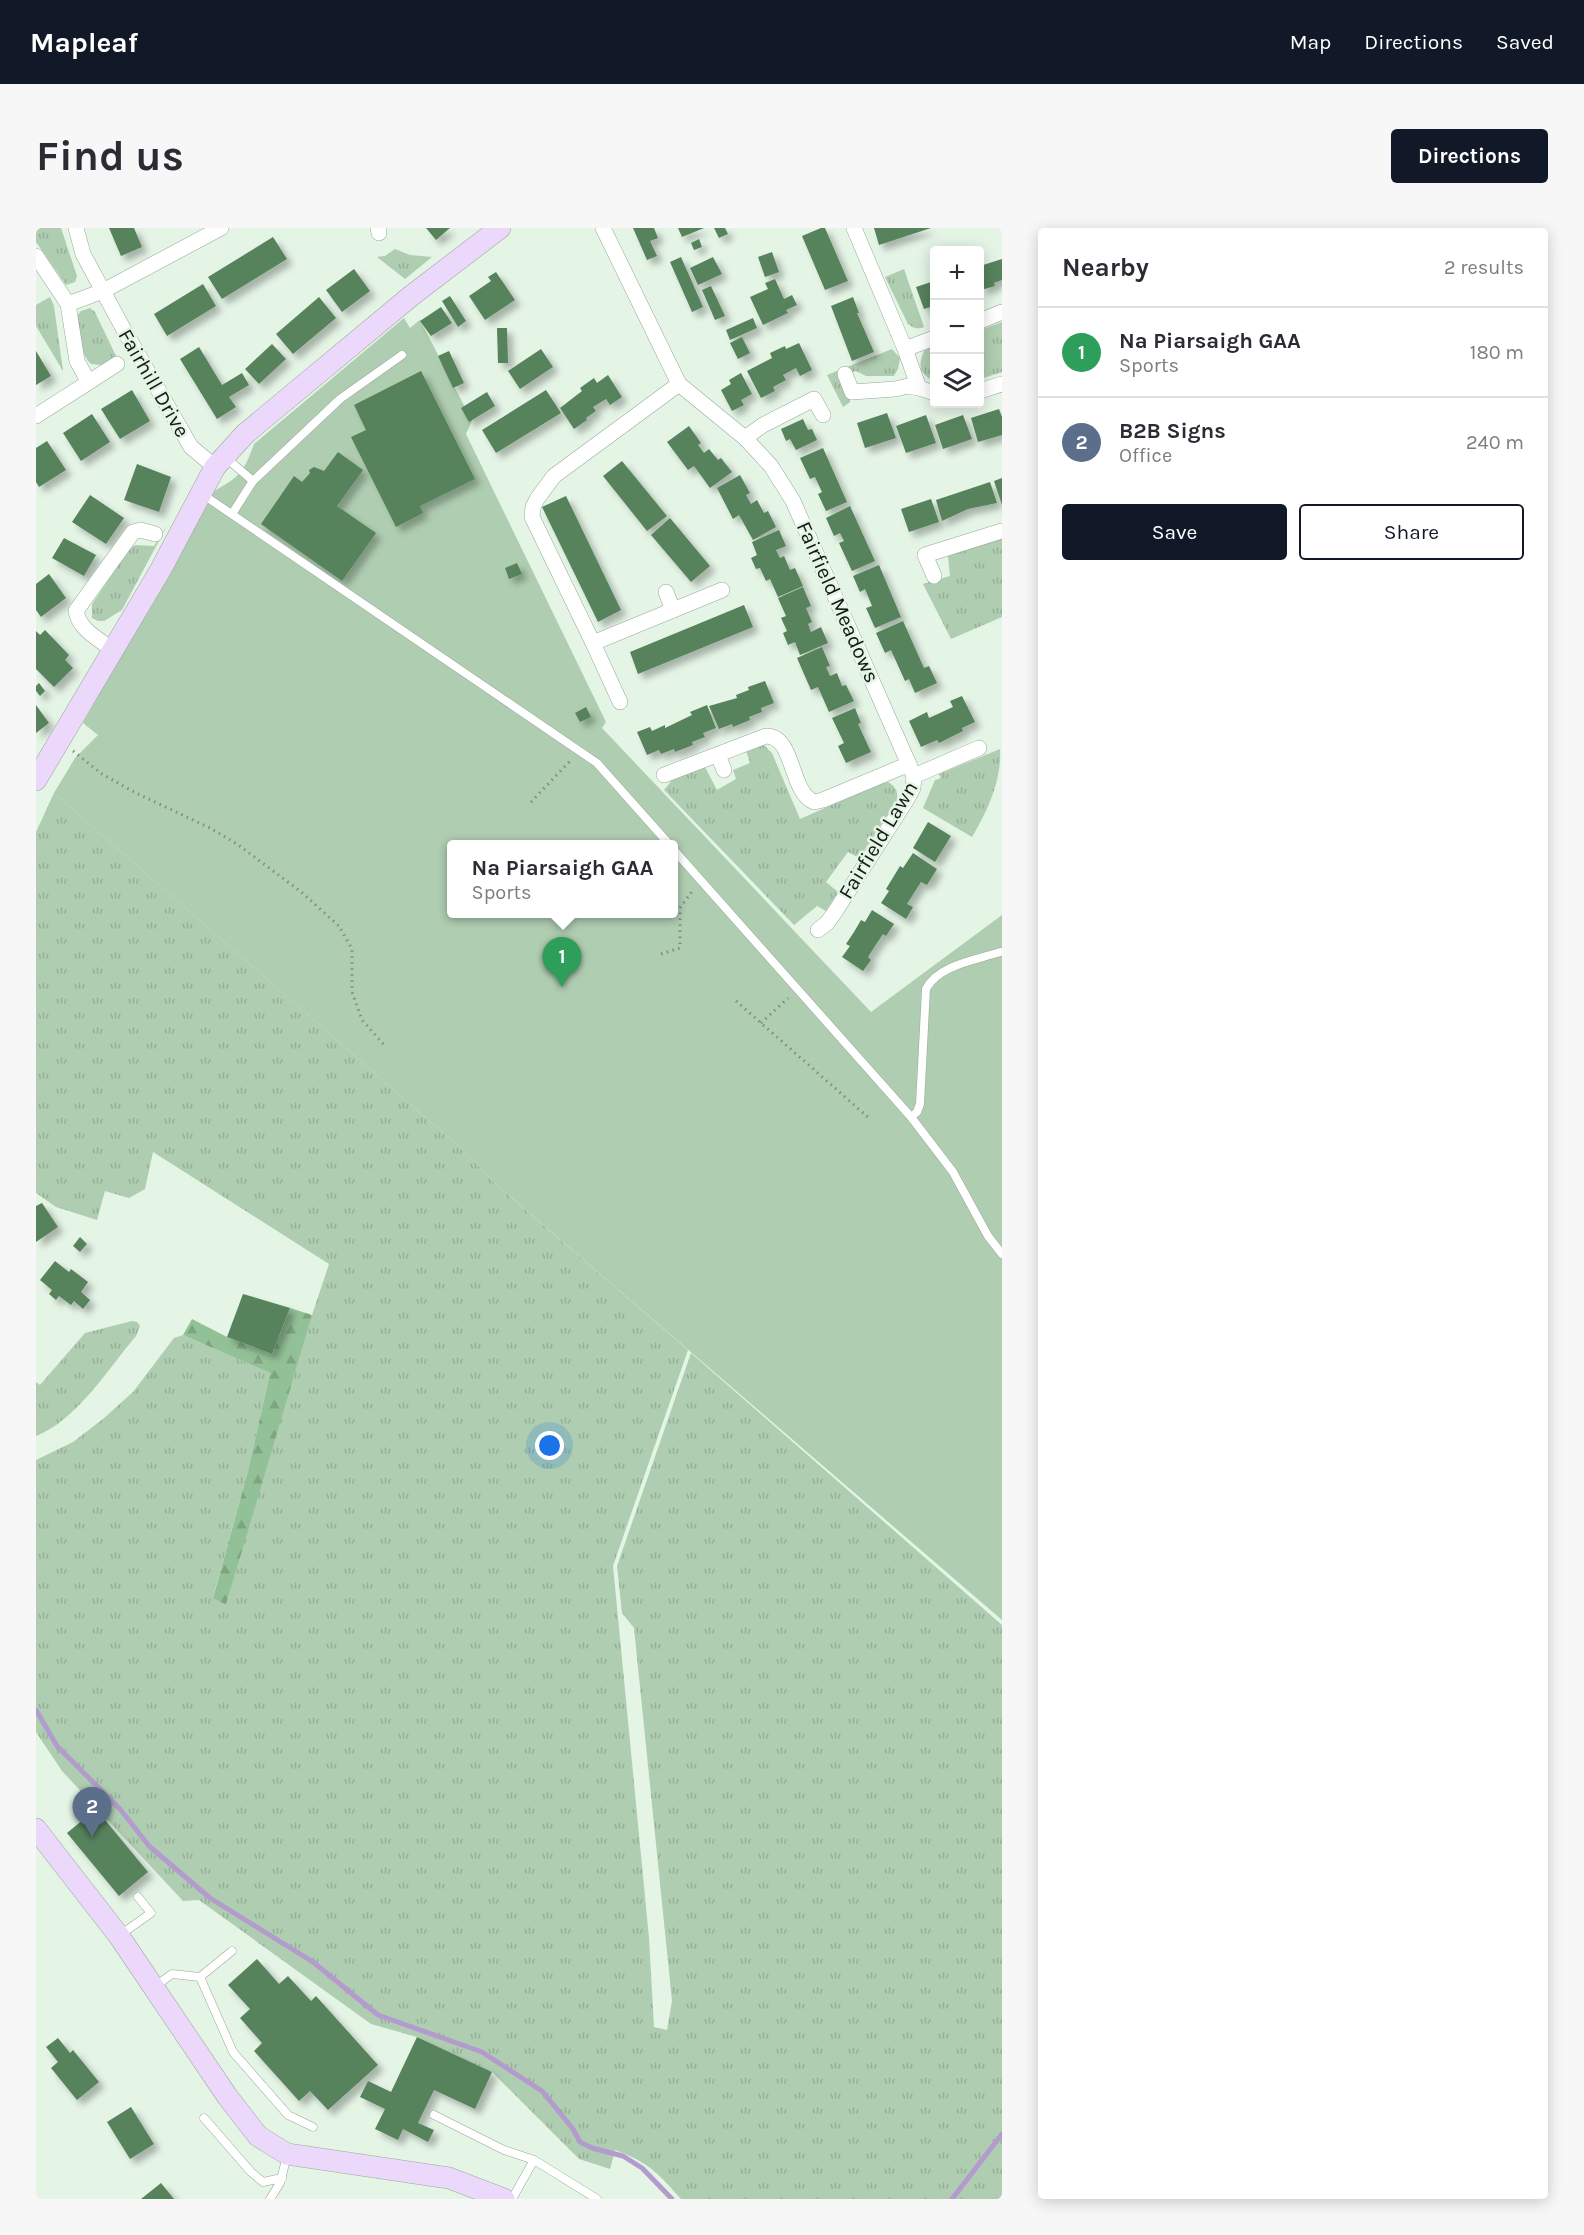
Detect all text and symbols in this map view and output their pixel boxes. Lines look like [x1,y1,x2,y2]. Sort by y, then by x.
text: Mapleaf [30,26,138,59]
text: Map [1290,30,1331,54]
text: Directions [1364,30,1463,54]
text: Saved [1496,30,1554,54]
button: Directions [1391,129,1548,183]
text: Find us [36,131,184,181]
map controls [930,246,984,408]
button: + [930,246,984,300]
text: Nearby [1062,252,1149,283]
text: 2 results [1444,256,1524,279]
button: − [930,300,984,354]
street label: Fairhill Drive [113,325,195,441]
text: Na Piarsaigh GAA [1119,328,1301,354]
text: 1 [1078,341,1085,364]
text: 180 m [1470,341,1524,364]
button: layers [930,354,984,408]
text: Sports [1119,354,1179,377]
text: B2B Signs [1119,418,1226,444]
text: 2 [1075,431,1088,454]
text: 240 m [1466,431,1524,454]
text: Office [1119,444,1172,467]
button: Save [1062,504,1287,560]
button: Share [1299,504,1524,560]
street label: Fairfield Meadows [792,518,884,686]
street label: Fairfield Lawn [834,777,922,903]
popup [447,840,678,918]
text: Na Piarsaigh GAA [472,855,653,881]
text: Sports [472,881,532,904]
pin: 1 [542,938,582,987]
your location [535,1431,564,1460]
pin: 2 [72,1788,112,1837]

